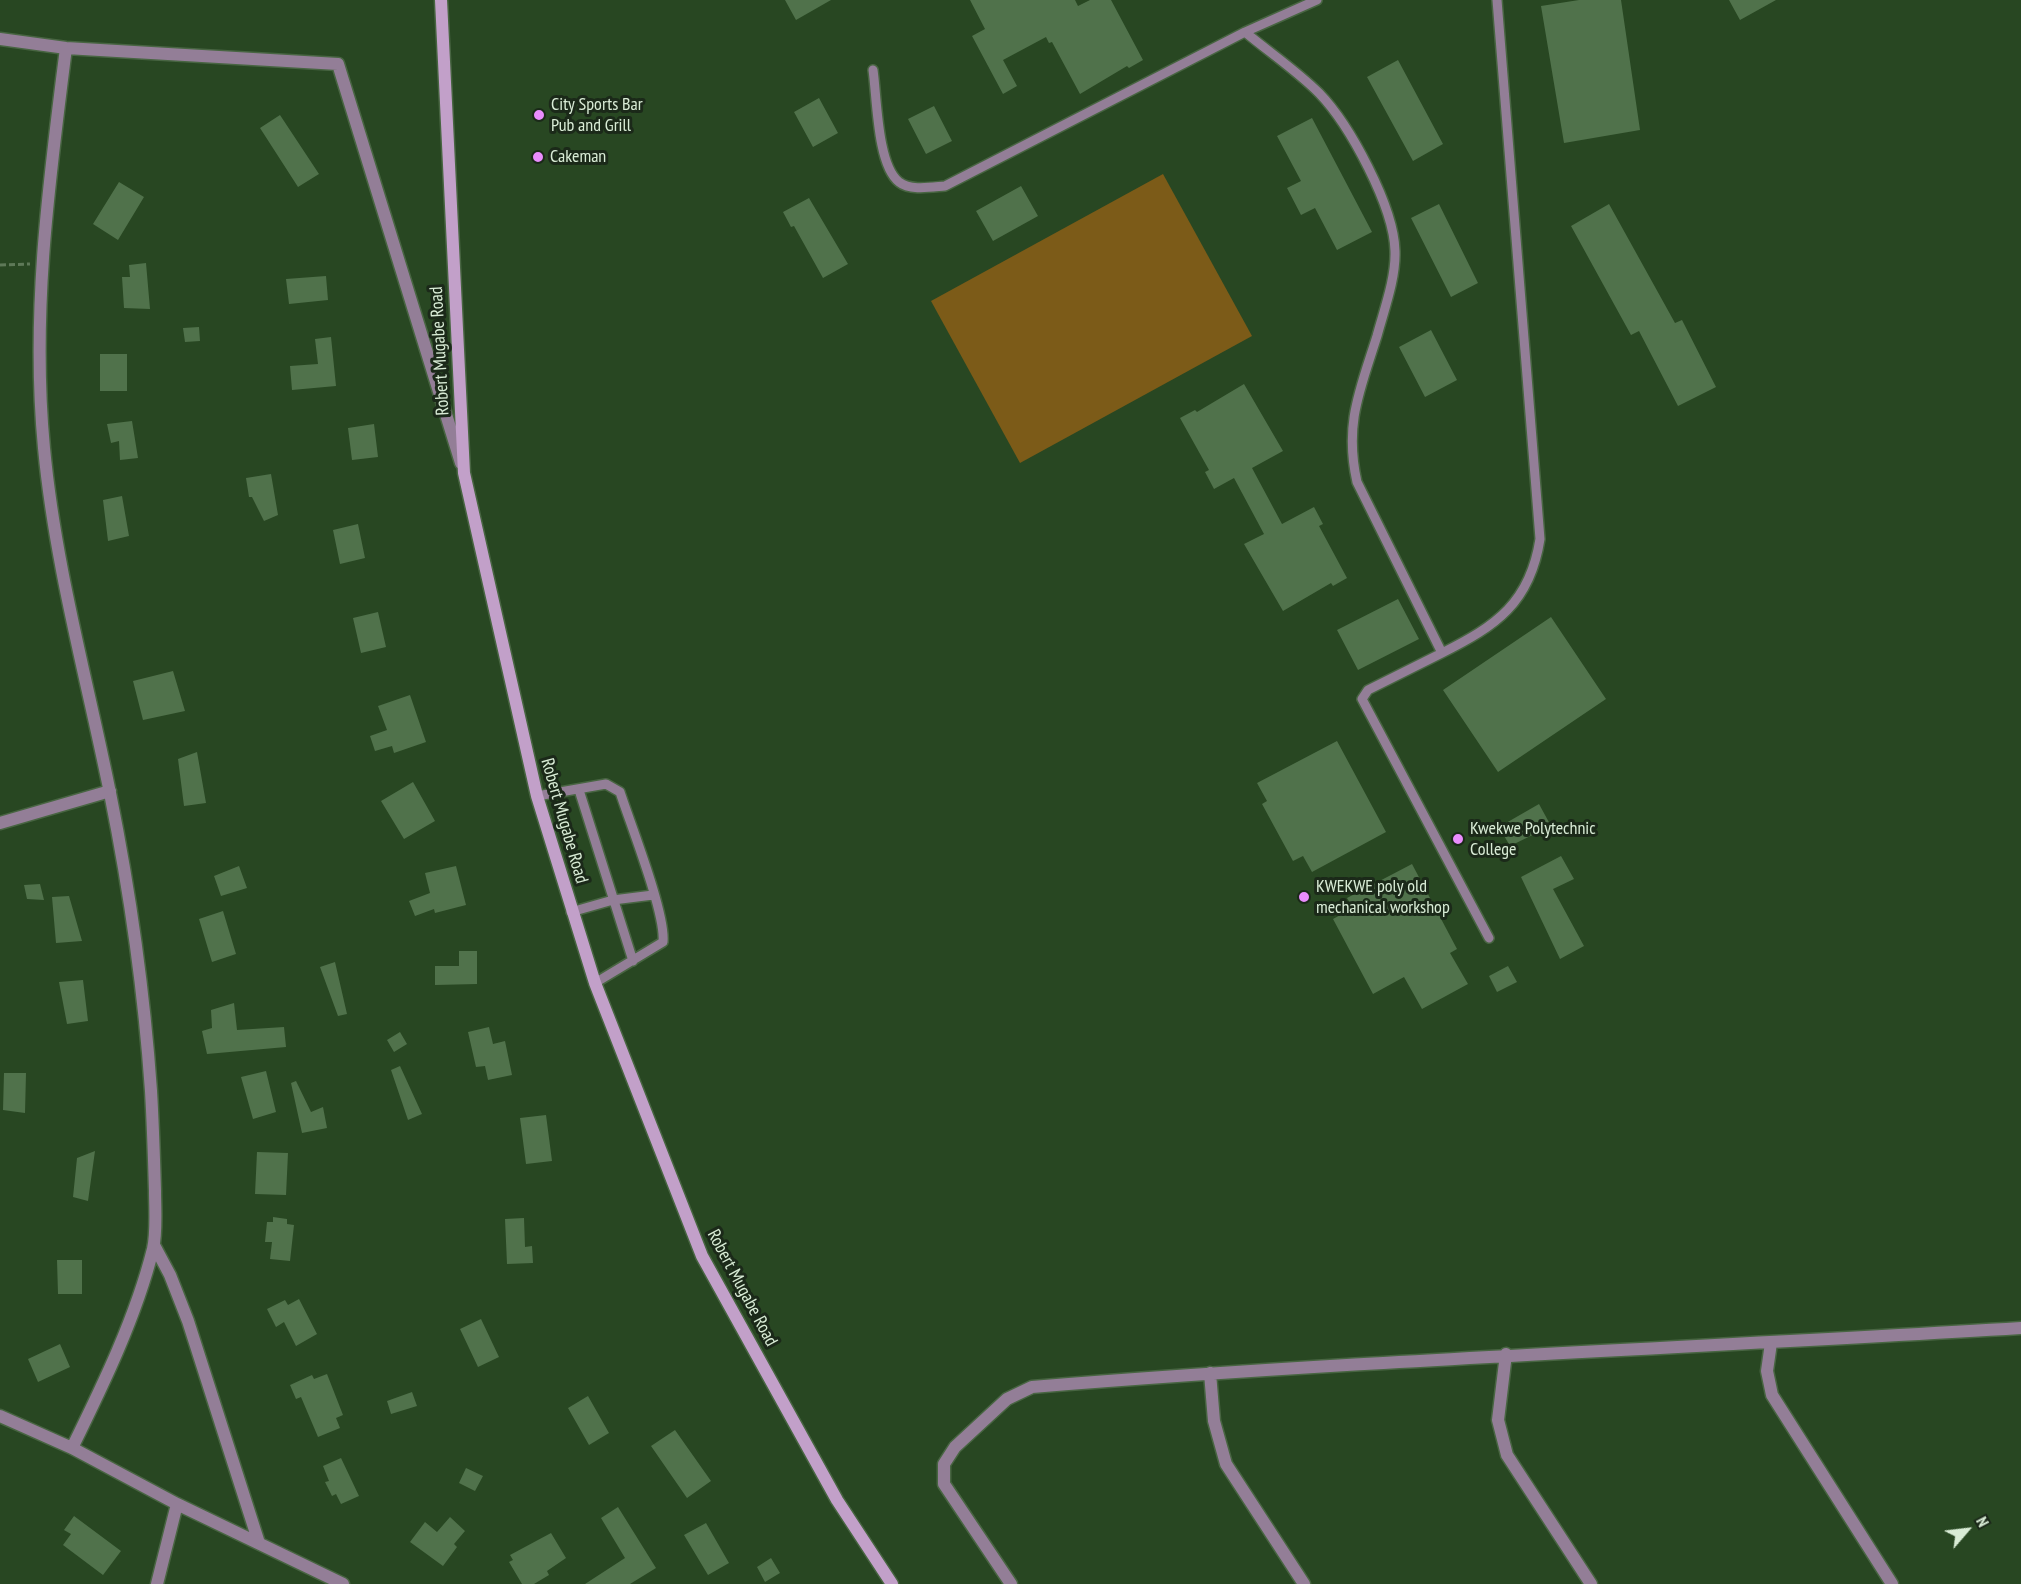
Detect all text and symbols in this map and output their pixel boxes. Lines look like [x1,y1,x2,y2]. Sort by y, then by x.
place label: City Sports Bar Pub and Grill [551,94,643,136]
marker: City Sports Bar Pub and Grill [532,108,546,122]
place label: Cakeman [550,146,606,168]
marker: Cakeman [531,150,545,164]
street label: Robert Mugabe Road [426,286,454,416]
street label: Robert Mugabe Road [536,756,592,886]
place label: Kwekwe Polytechnic College [1470,818,1596,860]
marker: Kwekwe Polytechnic College [1451,832,1465,846]
place label: KWEKWE poly old mechanical workshop [1316,876,1450,918]
marker: KWEKWE poly old mechanical workshop [1297,890,1311,904]
street label: Robert Mugabe Road [702,1226,782,1350]
north arrow [1937,1500,1997,1560]
text: N [1972,1513,1994,1530]

